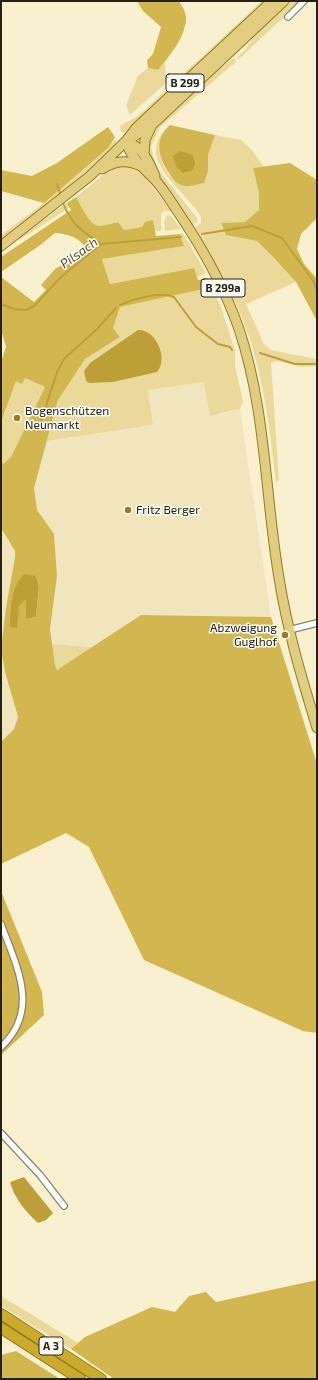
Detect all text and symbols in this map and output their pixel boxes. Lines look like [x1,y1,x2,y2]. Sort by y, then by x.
road number: B 299 [166,74,204,92]
water label: Pilsach [57,234,101,272]
road number: B 299a [201,279,245,297]
place label: Bogenschützen Neumarkt [25,404,109,432]
marker: Bogenschützen Neumarkt [12,413,22,423]
place label: Fritz Berger [136,503,200,517]
marker: Fritz Berger [123,505,133,515]
place label: Abzweigung Guglhof [210,621,277,649]
marker: Abzweigung Guglhof [280,630,290,640]
road number: A 3 [39,1337,63,1355]

